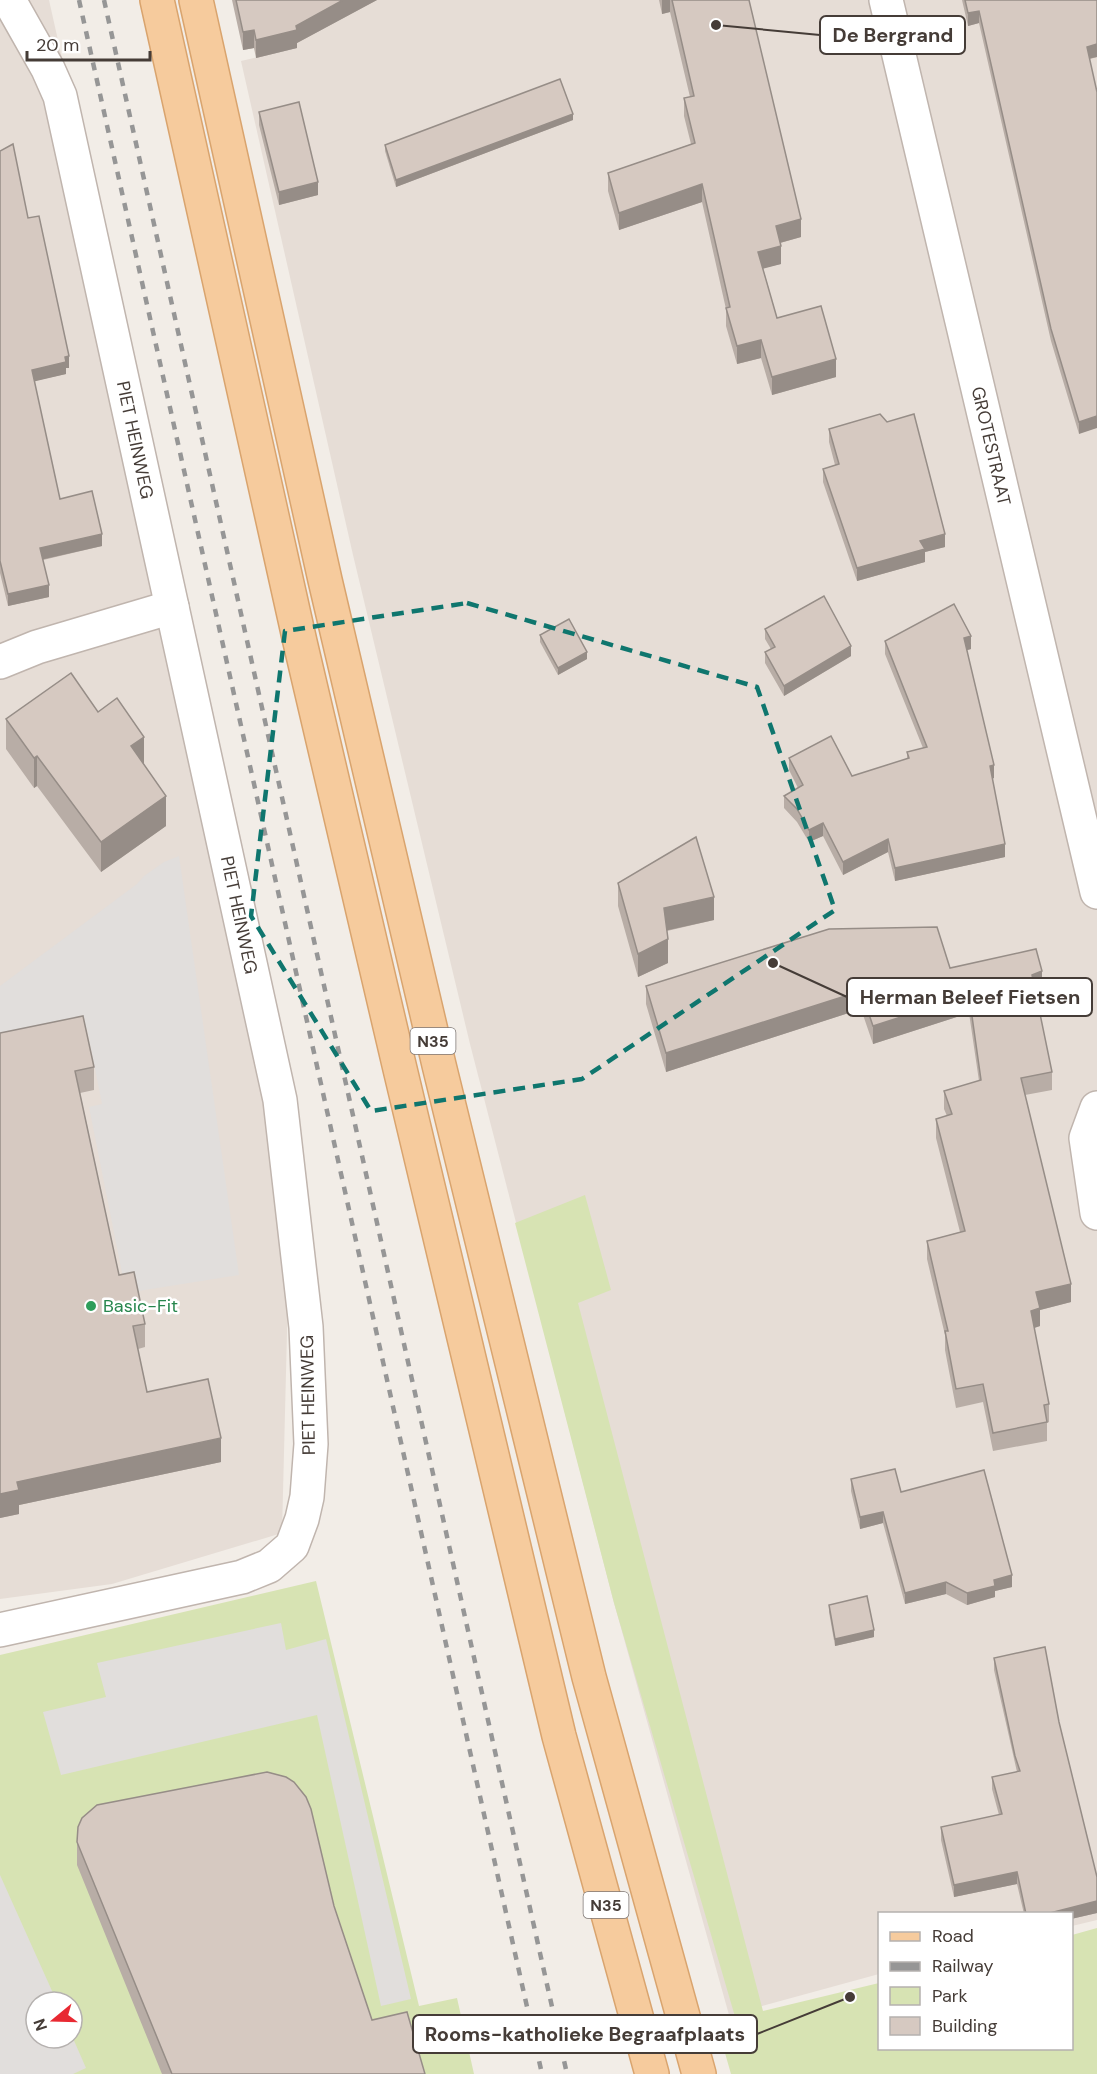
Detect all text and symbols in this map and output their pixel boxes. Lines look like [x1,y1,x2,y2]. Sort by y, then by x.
callout: De Bergrand [820,16,965,54]
text: De Bergrand [833,22,953,48]
scale bar [27,24,150,62]
text: 20 m [36,33,79,57]
street label: PIET HEINWEG [111,379,159,501]
street label: GROTESTRAAT [966,384,1016,508]
street label: PIET HEINWEG [215,854,263,976]
callout: Herman Beleef Fietsen [847,978,1092,1016]
text: Herman Beleef Fietsen [860,984,1080,1010]
road number: N35 [410,1028,456,1054]
place label: Basic-Fit [103,1294,178,1318]
marker: Basic-Fit [84,1299,98,1313]
street label: PIET HEINWEG [295,1335,321,1455]
road number: N35 [584,1892,628,1918]
legend [878,1912,1073,2050]
text: Road [932,1924,974,1948]
text: Railway [932,1954,994,1978]
text: Park [932,1984,968,2008]
north arrow [24,1990,84,2050]
text: Building [932,2014,997,2038]
callout: Rooms-katholieke Begraafplaats [413,2015,757,2053]
text: N [28,2016,52,2034]
text: Rooms-katholieke Begraafplaats [425,2021,745,2047]

